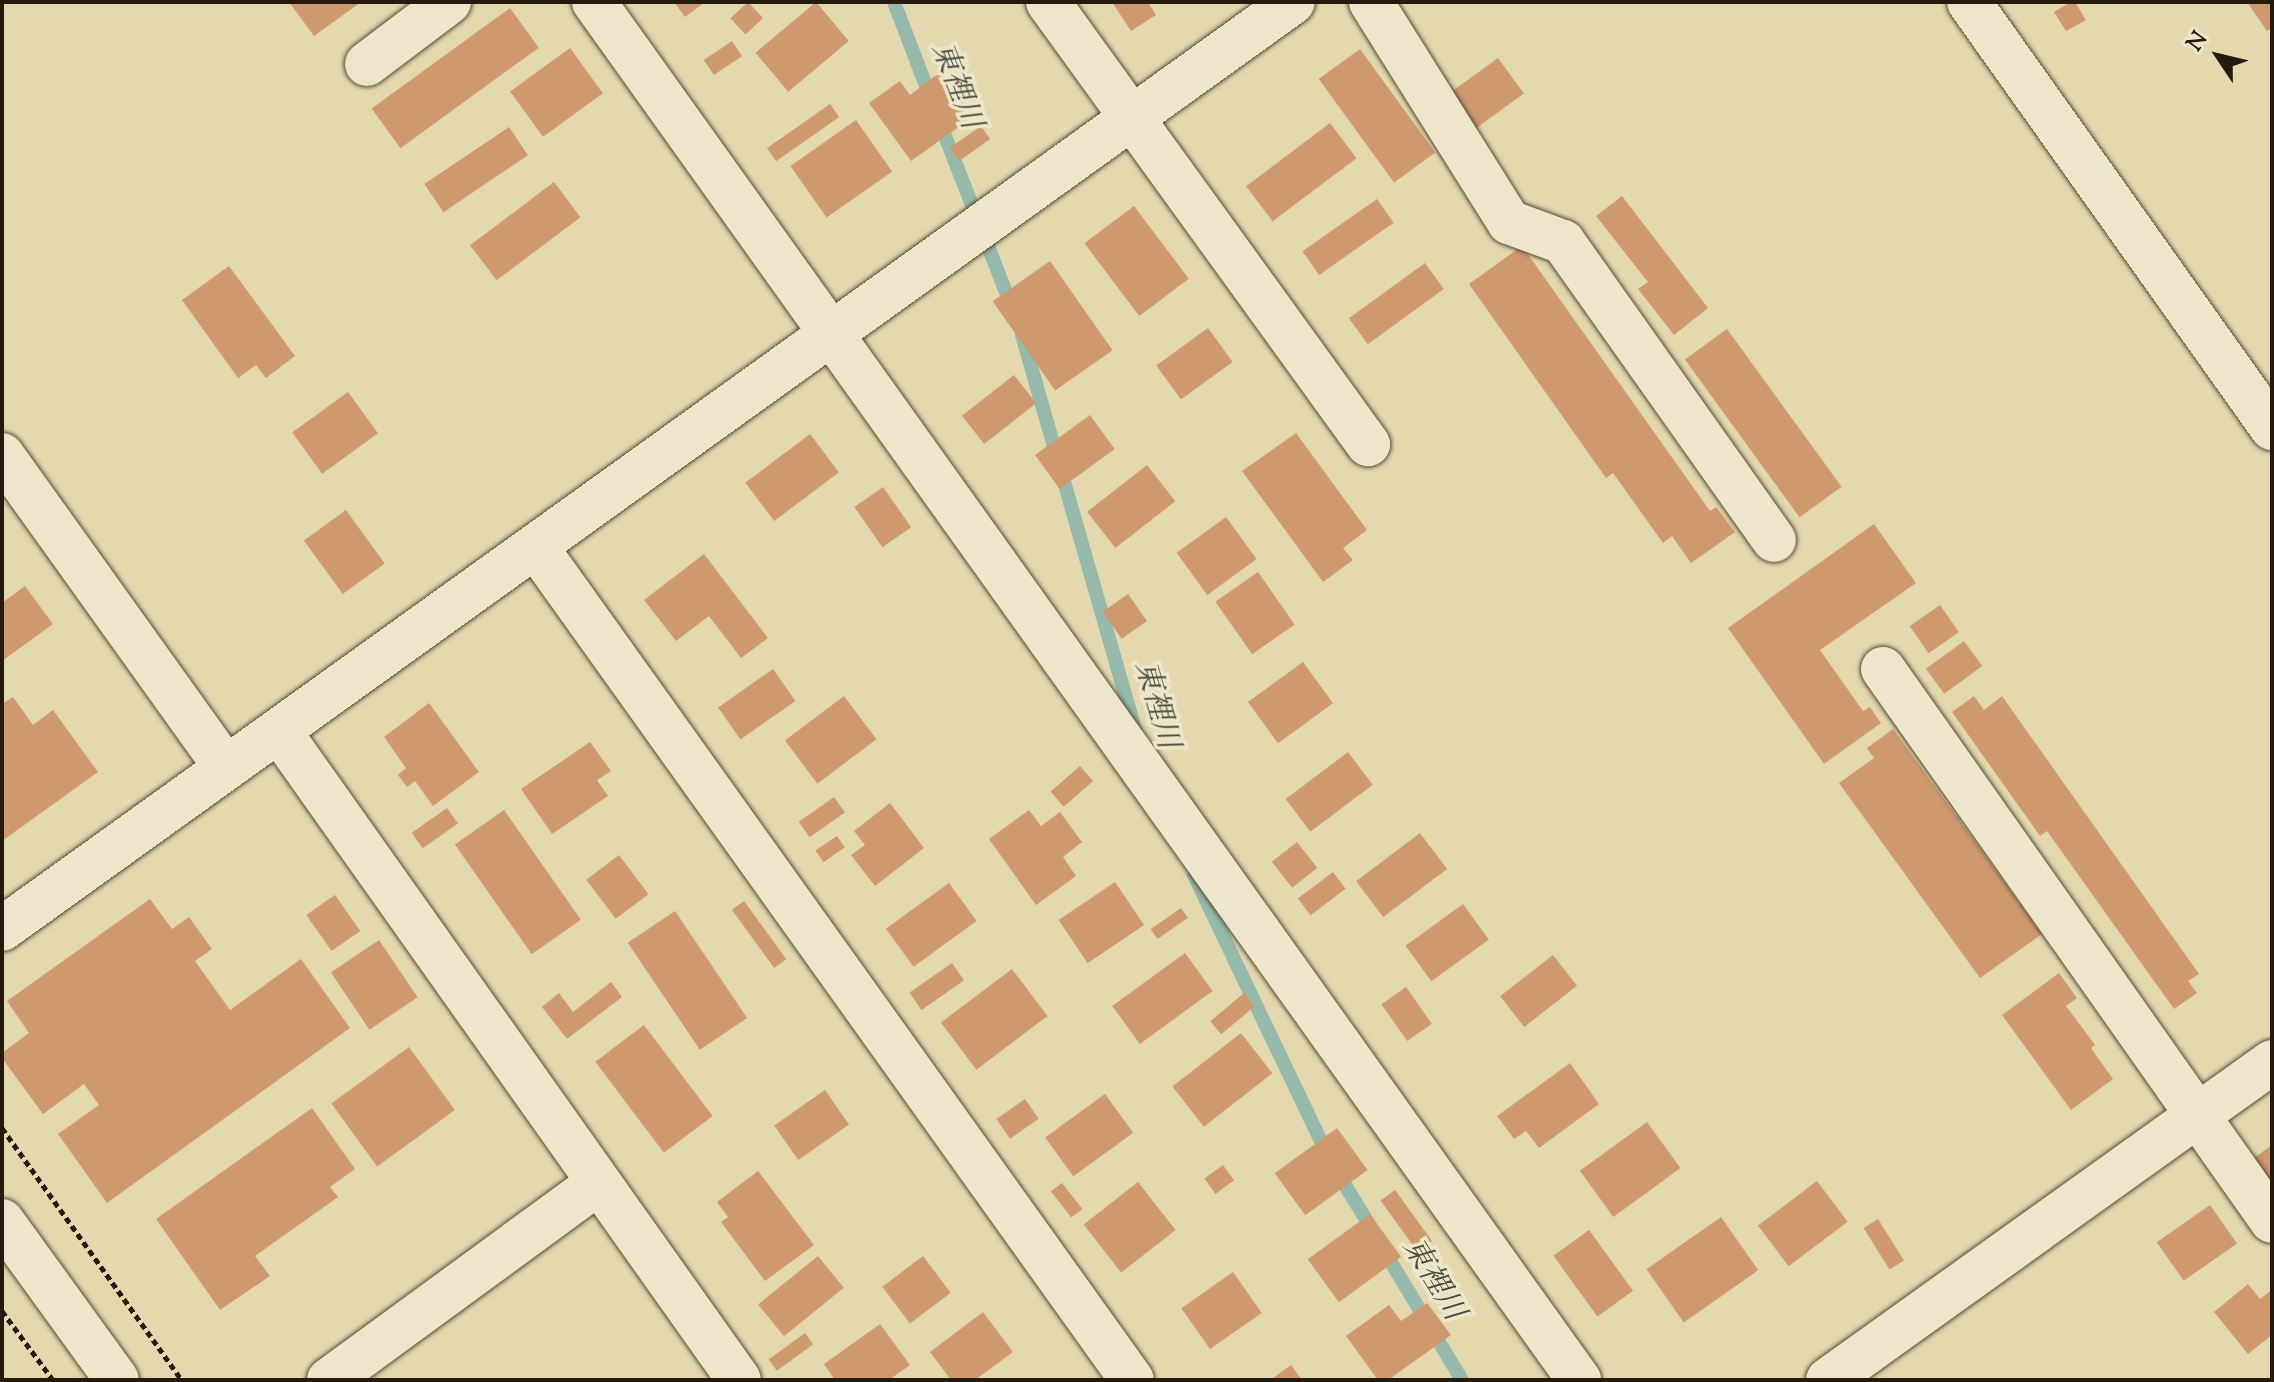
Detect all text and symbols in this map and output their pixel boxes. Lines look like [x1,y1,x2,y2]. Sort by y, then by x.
north arrow [2178,16,2258,96]
text: N [2180,26,2216,59]
water label: 東裡川 [922,38,988,134]
water label: 東裡川 [1125,657,1185,753]
water label: 東裡川 [1393,1232,1471,1328]

